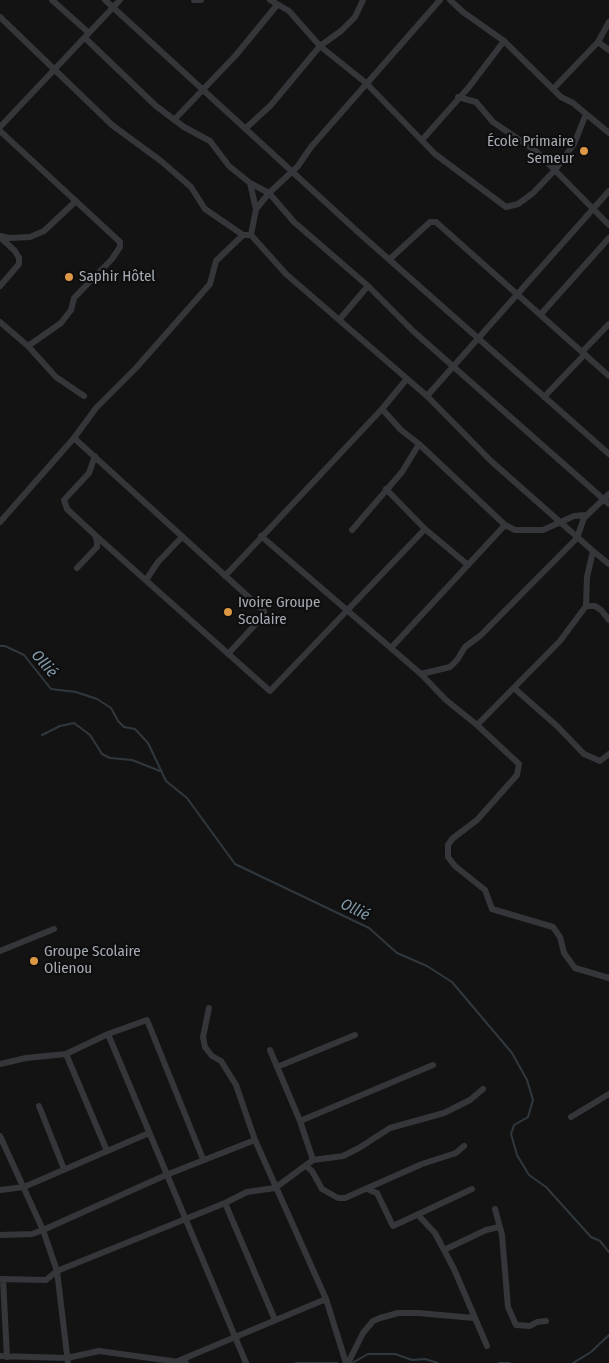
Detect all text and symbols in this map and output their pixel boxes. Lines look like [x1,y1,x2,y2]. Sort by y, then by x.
place label: École Primaire Semeur [487,133,574,168]
marker: École Primaire Semeur [578,145,590,157]
place label: Saphir Hôtel [79,268,155,286]
marker: Saphir Hôtel [63,271,75,283]
place label: Ivoire Groupe Scolaire [238,594,320,629]
marker: Ivoire Groupe Scolaire [222,606,234,618]
water label: Ollié [27,646,61,682]
water label: Ollié [337,895,373,925]
place label: Groupe Scolaire Olienou [44,943,141,978]
marker: Groupe Scolaire Olienou [28,955,40,967]

